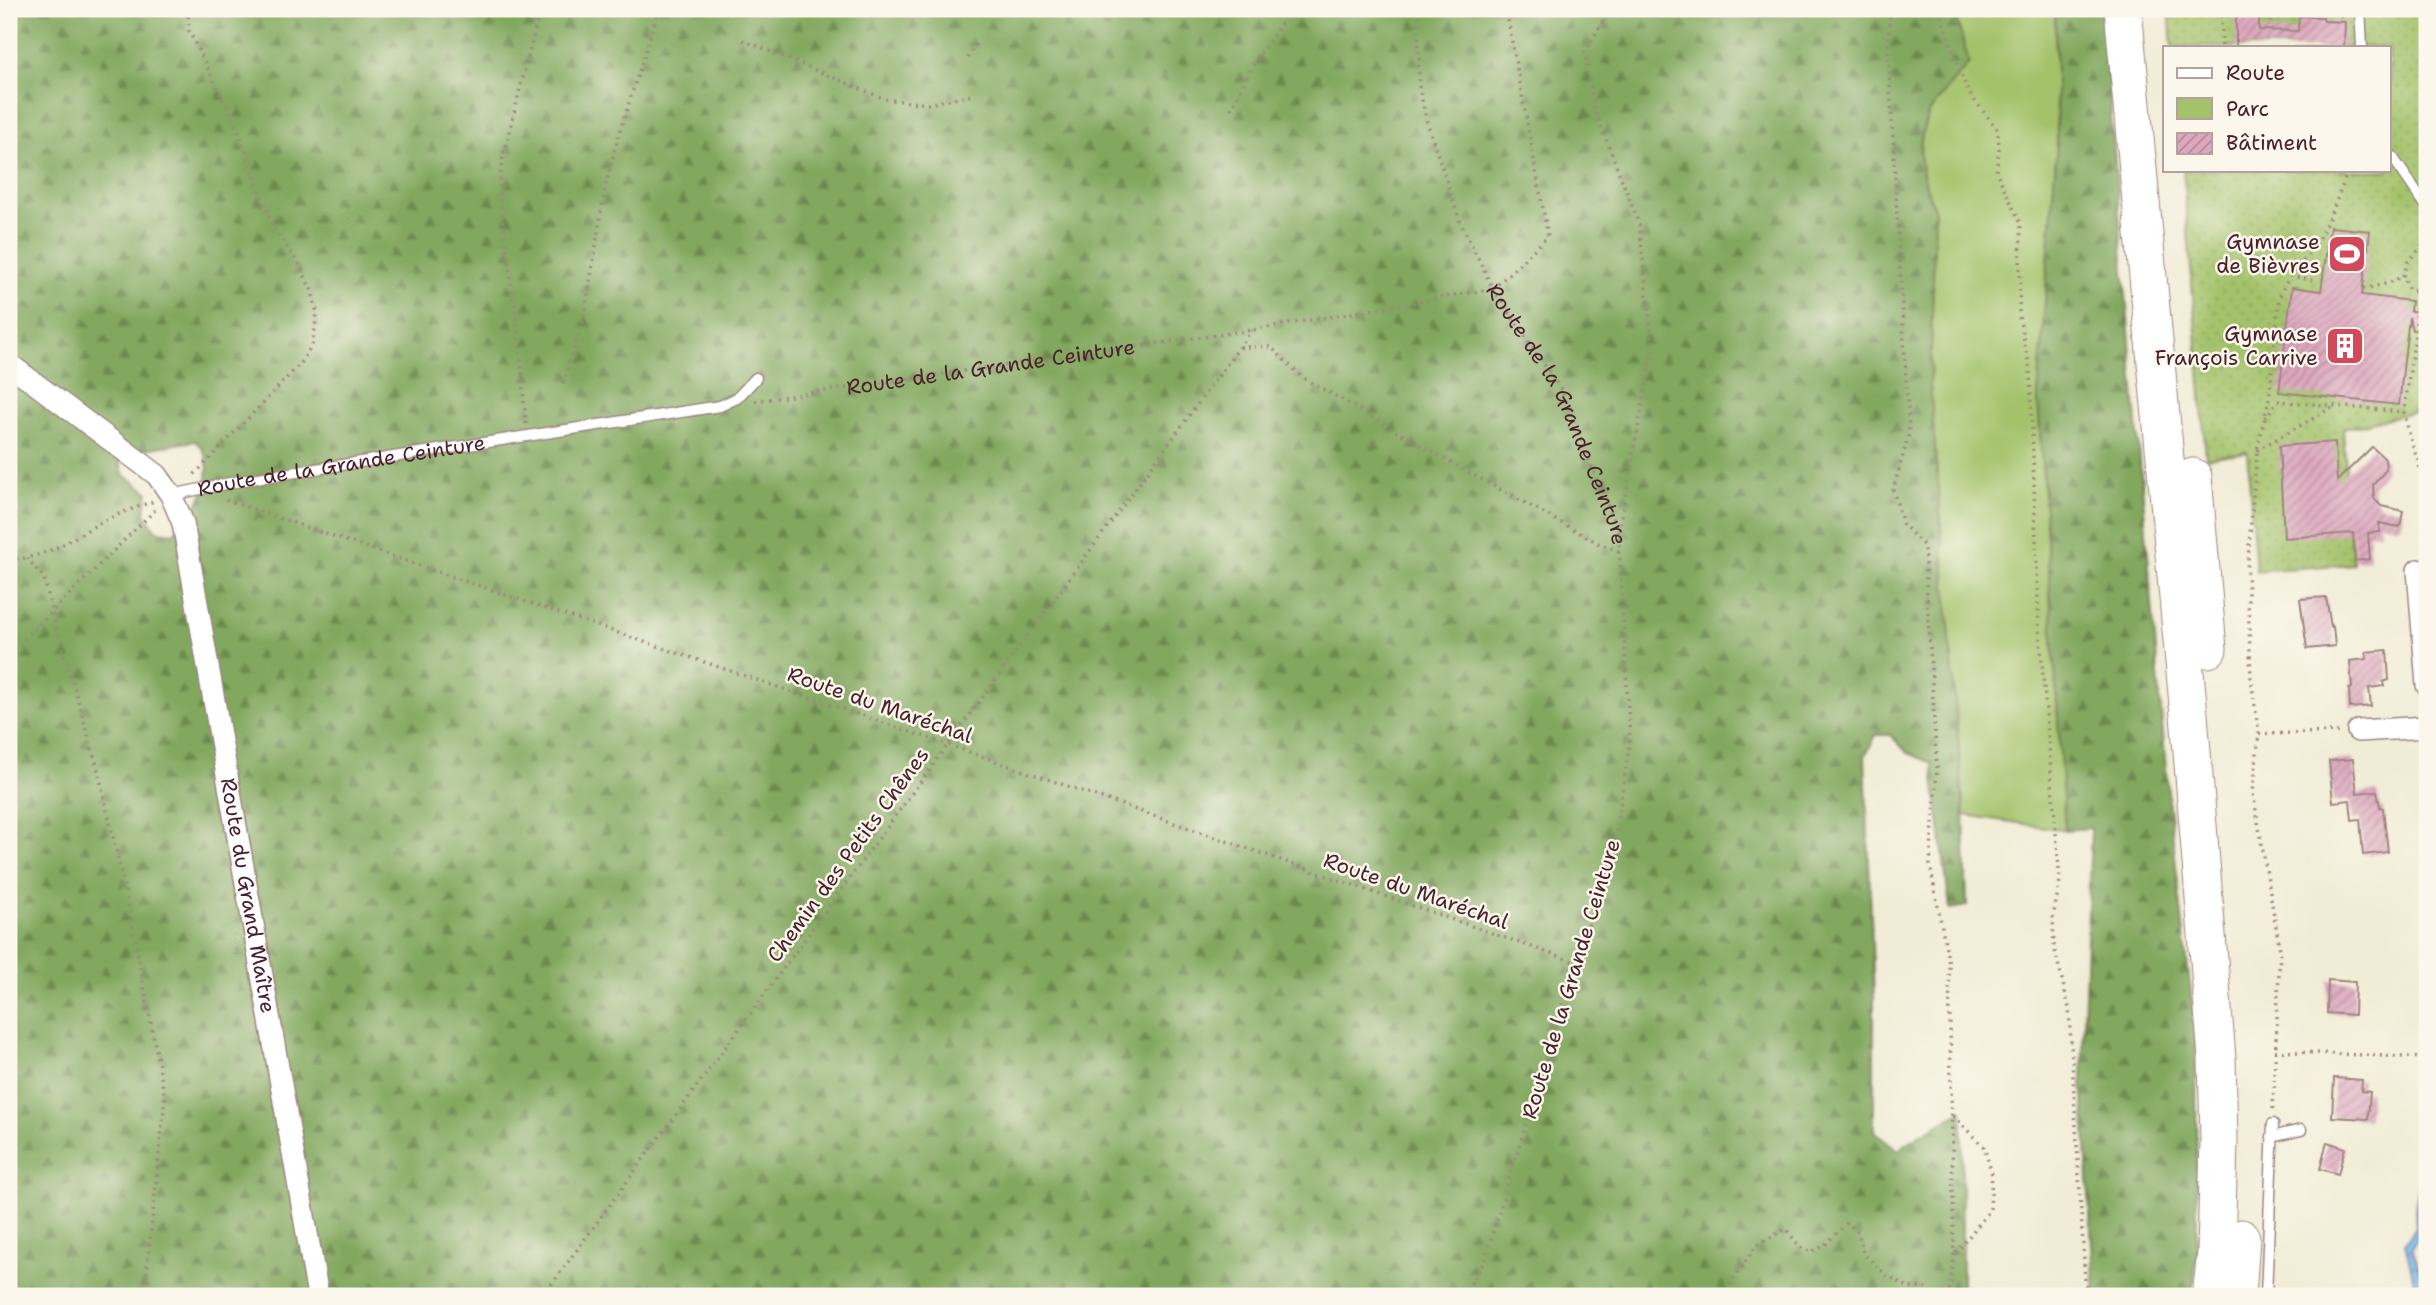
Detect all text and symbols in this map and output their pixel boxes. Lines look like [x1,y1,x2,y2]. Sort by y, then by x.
legend [2163,46,2390,172]
text: Route [2226,59,2285,87]
text: Parc [2226,95,2269,123]
text: Bâtiment [2226,129,2317,157]
place label: Gymnase de Bièvres [2216,228,2320,280]
sports icon: Gymnase de Bièvres [2326,233,2368,275]
street label: Route de la Grande Ceinture [1479,278,1633,546]
place label: Gymnase François Carrive [2155,320,2318,372]
building icon: Gymnase François Carrive [2324,325,2366,367]
street label: Route de la Grande Ceinture [844,333,1137,402]
street label: Route de la Grande Ceinture [195,429,487,503]
street label: Route du Maréchal [784,660,977,750]
street label: Chemin des Petits Chênes [761,742,935,968]
street label: Route du Grand Maître [214,776,282,1015]
street label: Route de la Grande Ceinture [1515,836,1627,1122]
street label: Route du Maréchal [1320,846,1513,936]

